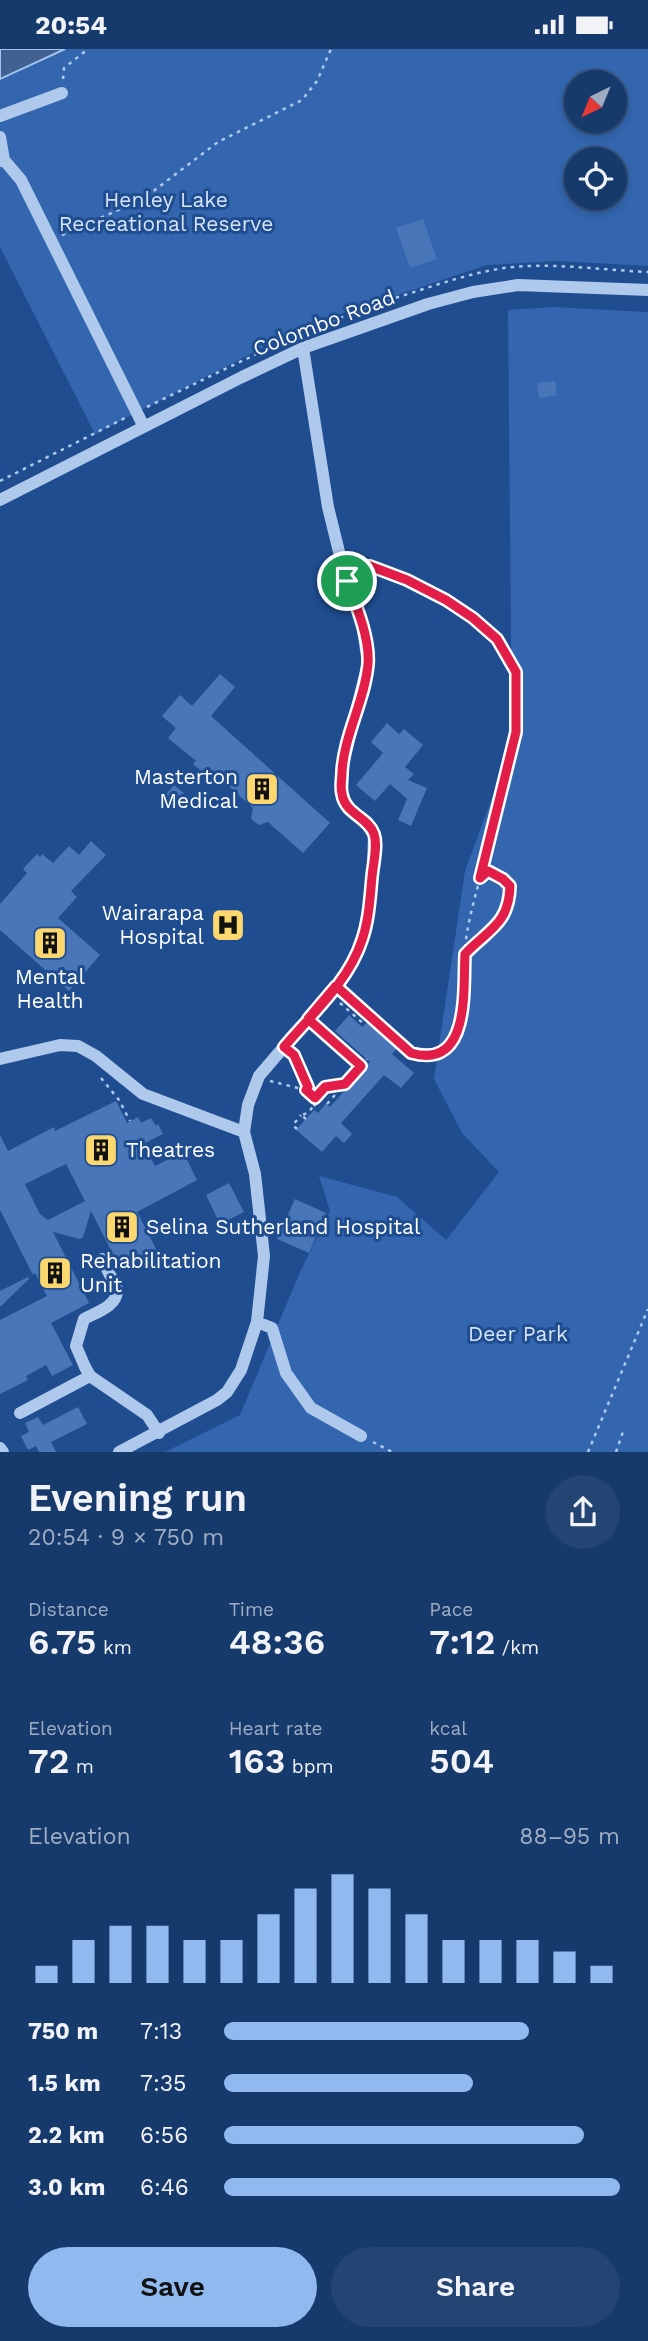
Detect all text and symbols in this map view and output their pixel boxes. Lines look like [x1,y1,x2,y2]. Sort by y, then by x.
text: 20:54 [35,10,107,40]
north arrow [564,70,626,133]
map controls [564,70,627,210]
button: locate [564,147,627,210]
park label: Henley Lake Recreational Reserve [59,187,273,236]
street label: Colombo Road [249,284,398,361]
pin [317,551,377,611]
icon: arrive [328,562,366,600]
place label: Masterton Medical [134,764,239,813]
building icon: Masterton Medical [243,770,281,808]
place label: Wairarapa Hospital [102,900,205,949]
hospital icon: Wairarapa Hospital [209,906,247,944]
building icon: Mental Health [31,924,69,962]
place label: Mental Health [15,964,85,1013]
building icon: Theatres [82,1131,120,1169]
place label: Theatres [126,1137,215,1162]
building icon: Selina Sutherland Hospital [103,1208,141,1246]
place label: Selina Sutherland Hospital [146,1214,421,1239]
place label: Rehabilitation Unit [80,1248,222,1297]
building icon: Rehabilitation Unit [36,1254,74,1292]
park label: Deer Park [468,1321,568,1346]
button: share [546,1475,620,1549]
text: Evening run [28,1476,247,1520]
text: 20:54 · 9 × 750 m [28,1524,224,1551]
text: Distance [28,1598,109,1621]
text: Time [229,1598,274,1621]
text: Pace [429,1598,473,1621]
text: 6.75 [28,1621,96,1663]
text: 48:36 [229,1621,325,1663]
text: 7:12 [429,1621,495,1663]
text: km [96,1636,132,1659]
text: /km [495,1636,539,1659]
text: Elevation [28,1717,113,1740]
text: Heart rate [229,1717,323,1740]
text: kcal [429,1717,467,1740]
text: 72 [28,1740,69,1782]
text: 163 [229,1740,285,1782]
text: 504 [429,1740,494,1782]
text: m [69,1755,94,1778]
text: bpm [285,1755,334,1778]
text: Elevation [28,1823,131,1850]
text: 88–95 m [519,1823,620,1850]
text: 750 m [28,2018,98,2045]
text: 7:13 [140,2018,182,2045]
text: 1.5 km [28,2070,101,2097]
text: 7:35 [140,2070,187,2097]
text: 2.2 km [28,2122,105,2149]
text: 6:56 [140,2122,188,2149]
text: 3.0 km [28,2174,105,2201]
text: 6:46 [140,2174,189,2201]
button: Save [28,2247,317,2327]
button: Share [331,2247,620,2327]

